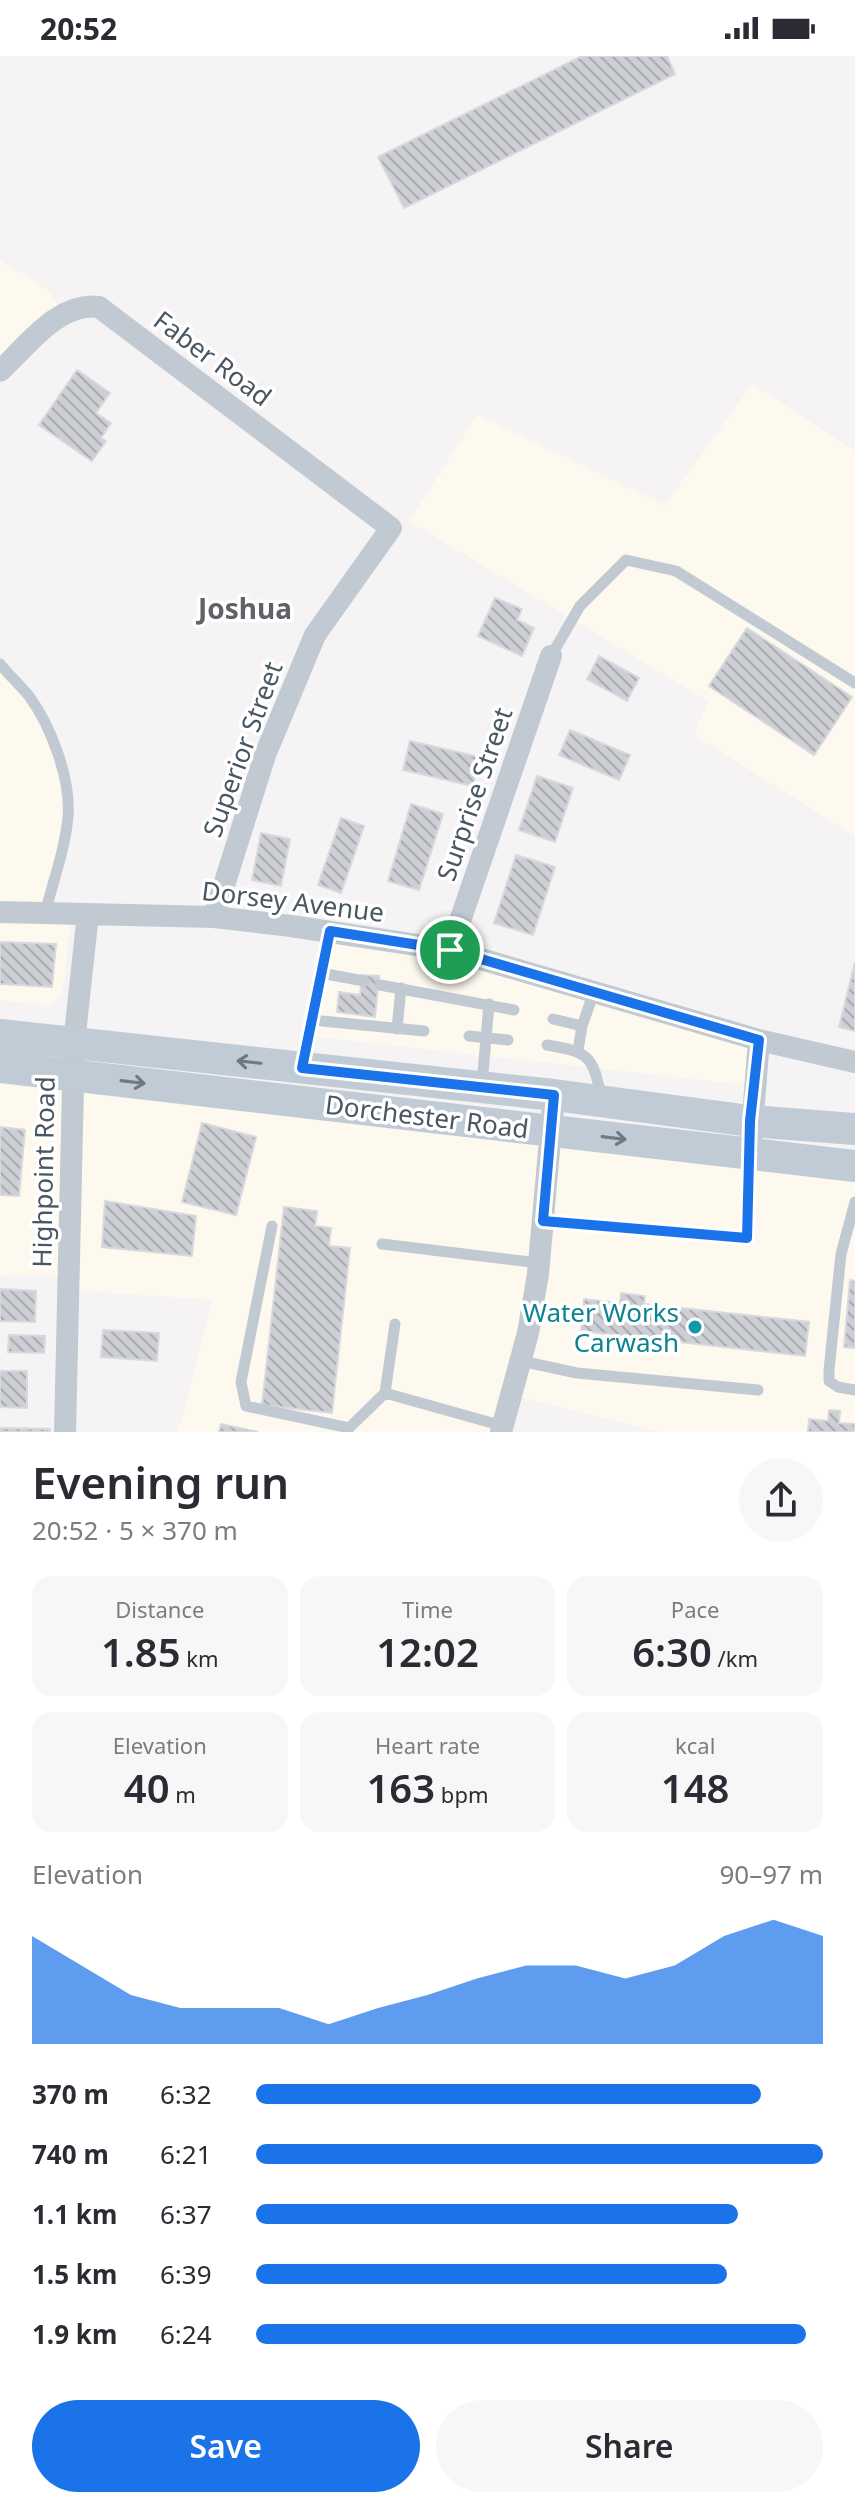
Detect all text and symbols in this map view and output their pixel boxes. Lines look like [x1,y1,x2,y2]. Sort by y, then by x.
text: 20:52 [40,8,117,49]
street label: Faber Road [147,302,279,414]
district label: Joshua [195,589,292,627]
street label: Superior Street [194,656,290,842]
street label: Surprise Street [428,703,520,885]
street label: Dorsey Avenue [200,872,386,930]
pin [416,916,484,984]
icon: arrive [428,928,472,972]
one-way arrow [236,1054,263,1069]
one-way arrow [120,1075,145,1090]
street label: Highpoint Road [23,1076,63,1268]
street label: Dorchester Road [323,1086,531,1146]
one-way arrow [601,1131,626,1146]
place label: Water Works Carwash [523,1294,679,1360]
marker: Water Works Carwash [686,1318,704,1336]
text: Evening run [32,1452,289,1512]
button: share [739,1458,823,1542]
text: 20:52 · 5 × 370 m [32,1512,238,1548]
text: Distance [115,1594,204,1624]
text: Time [402,1594,453,1624]
text: Pace [671,1594,719,1624]
text: 1.85 [101,1624,181,1679]
text: 12:02 [376,1624,479,1679]
text: 6:30 [632,1624,712,1679]
text: km [181,1643,219,1673]
text: /km [712,1643,758,1673]
text: Elevation [113,1730,207,1760]
text: Heart rate [375,1730,480,1760]
text: kcal [675,1730,715,1760]
text: 40 [124,1760,170,1815]
text: 163 [366,1760,435,1815]
text: 148 [661,1760,729,1815]
text: m [170,1779,196,1809]
text: bpm [435,1779,488,1809]
text: Elevation [32,1856,143,1892]
text: 90–97 m [719,1856,823,1892]
text: 370 m [32,2076,109,2112]
text: 6:32 [160,2076,212,2112]
text: 740 m [32,2136,109,2172]
text: 6:21 [160,2136,212,2172]
text: 1.1 km [32,2196,117,2232]
text: 6:37 [160,2196,212,2232]
text: 1.5 km [32,2256,117,2292]
text: 6:39 [160,2256,212,2292]
text: 1.9 km [32,2316,117,2352]
text: 6:24 [160,2316,212,2352]
button: Save [32,2400,420,2492]
button: Share [436,2400,823,2492]

